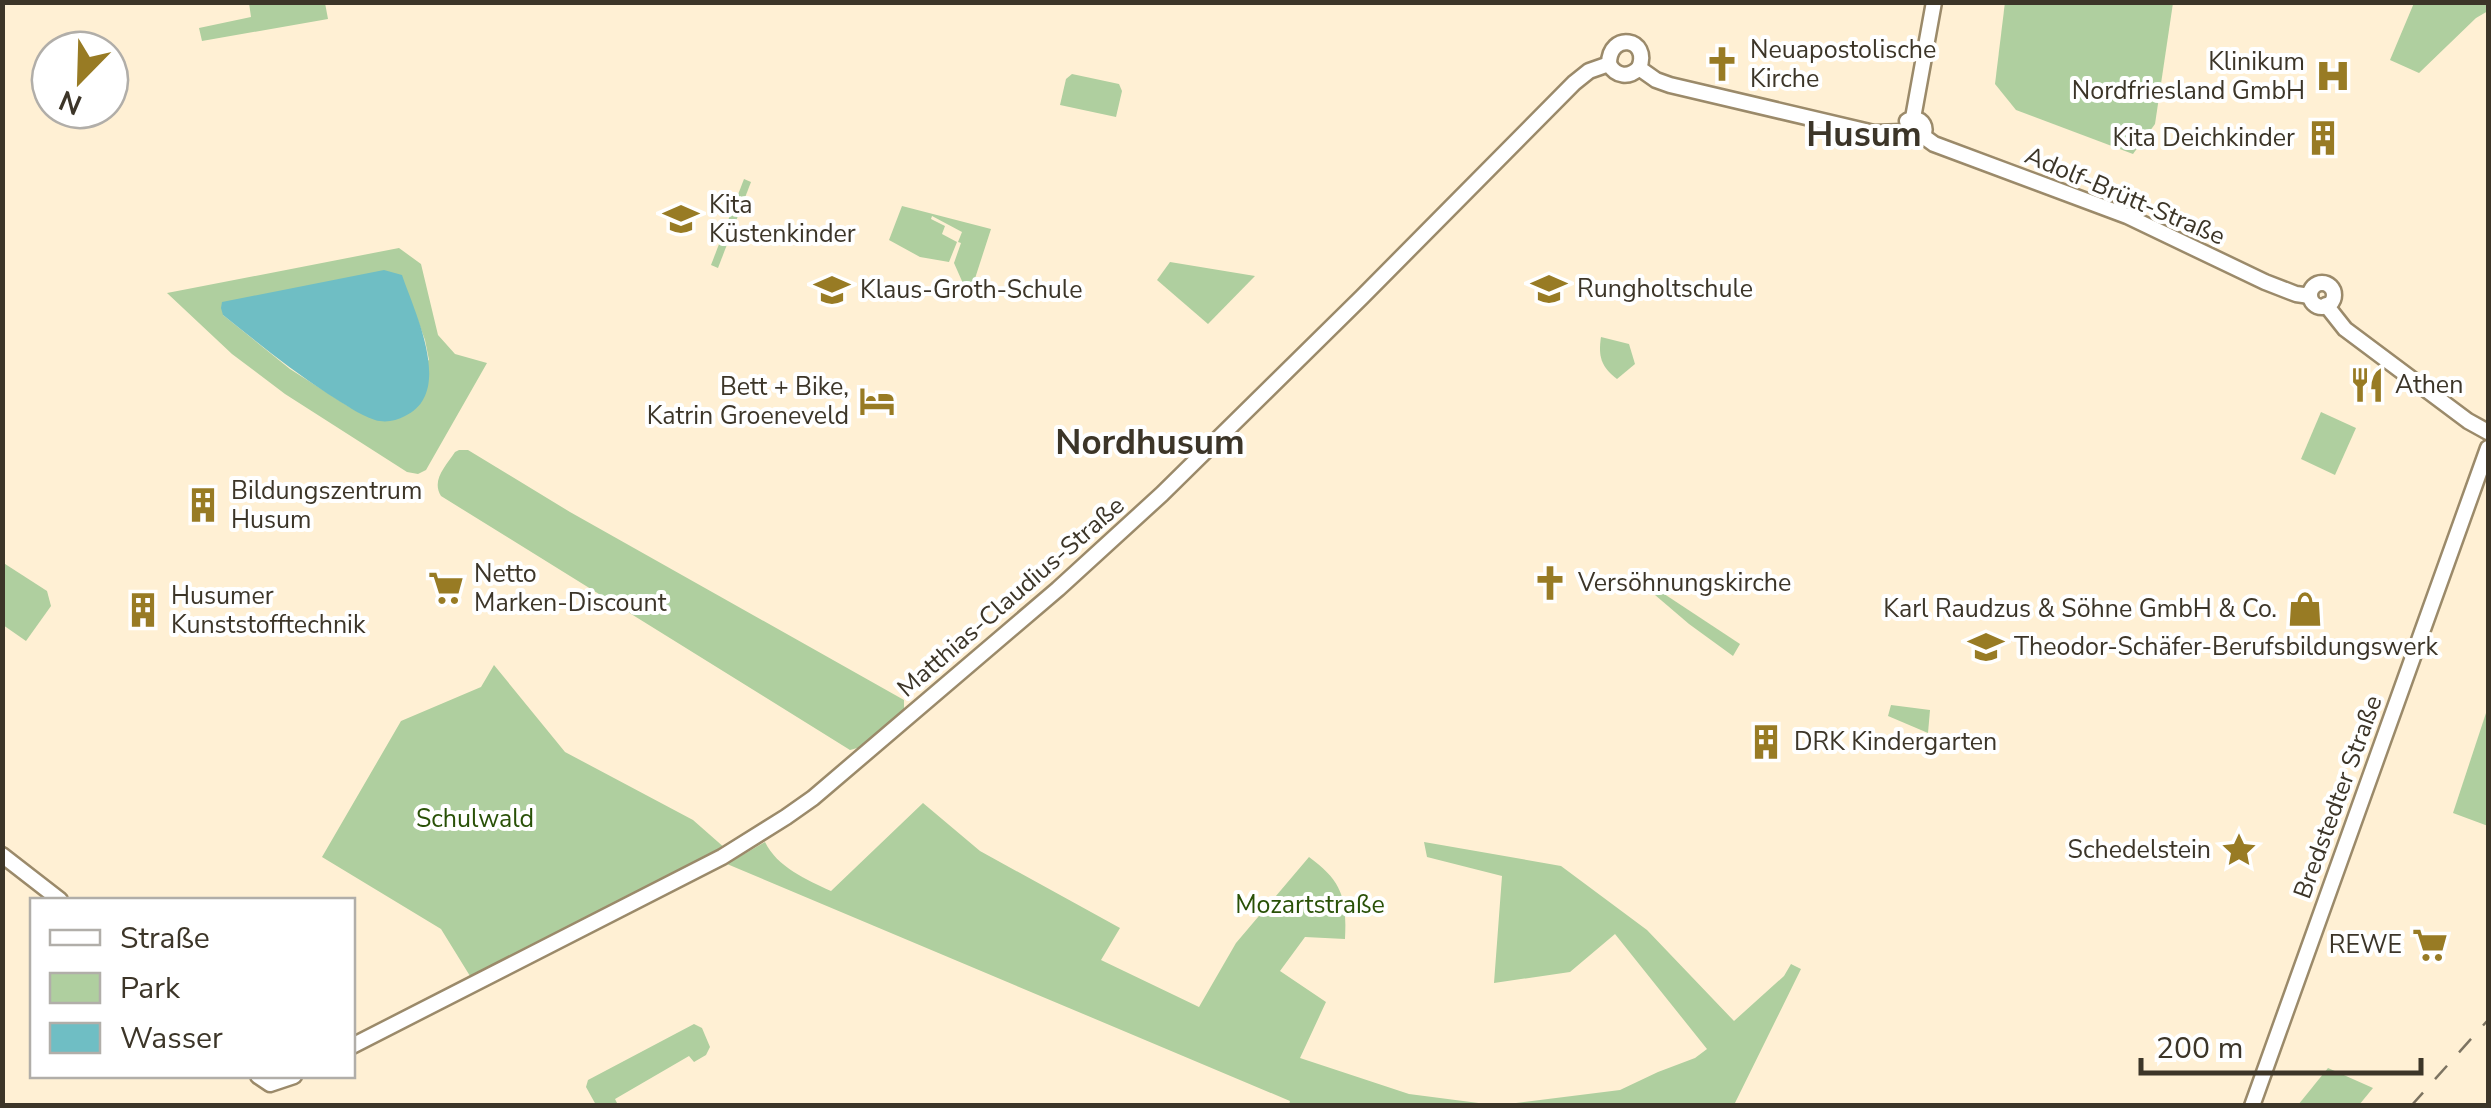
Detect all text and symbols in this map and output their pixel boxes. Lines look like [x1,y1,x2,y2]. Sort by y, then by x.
north arrow [30,30,130,130]
place label: Neuapostolische Kirche [1750,33,1936,96]
church icon: Neuapostolische Kirche [1703,45,1741,83]
place label: Klinikum Nordfriesland GmbH [2072,45,2305,108]
hospital icon: Klinikum Nordfriesland GmbH [2314,57,2352,95]
text: N [54,81,88,124]
district label: Husum [1806,111,1922,158]
building icon: Kita Deichkinder [2304,119,2342,157]
place label: Kita Deichkinder [2112,121,2295,155]
street label: Adolf-Brütt-Straße [2020,139,2230,253]
place label: Kita Küstenkinder [709,188,856,251]
school or university icon: Kita Küstenkinder [662,200,700,238]
school or university icon: Rungholtschule [1530,270,1568,308]
school or university icon: Klaus-Groth-Schule [813,271,851,309]
place label: Rungholtschule [1577,272,1753,306]
place label: Klaus-Groth-Schule [860,273,1082,307]
restaurant icon: Athen [2348,366,2386,404]
place label: Athen [2395,368,2463,402]
place label: Bett + Bike, Katrin Groeneveld [647,370,849,433]
hotel icon: Bett + Bike, Katrin Groeneveld [858,382,896,420]
district label: Nordhusum [1055,419,1245,466]
place label: Bildungszentrum Husum [231,474,422,537]
building icon: Bildungszentrum Husum [184,486,222,524]
street label: Matthias-Claudius-Straße [890,489,1132,705]
place label: Netto Marken-Discount [474,557,667,620]
church icon: Versöhnungskirche [1531,564,1569,602]
place label: Versöhnungskirche [1577,566,1791,600]
supermarket icon: Netto Marken-Discount [427,569,465,607]
place label: Husumer Kunststofftechnik [171,579,366,642]
shop icon: Karl Raudzus & Söhne GmbH & Co. [2286,590,2324,628]
building icon: Husumer Kunststofftechnik [124,591,162,629]
place label: Karl Raudzus & Söhne GmbH & Co. [1883,592,2277,626]
school or university icon: Theodor-Schäfer-Berufsbildungswerk [1967,628,2005,666]
place label: Theodor-Schäfer-Berufsbildungswerk [2014,630,2438,664]
street label: Bredstedter Straße [2285,691,2391,903]
building icon: DRK Kindergarten [1747,723,1785,761]
place label: DRK Kindergarten [1794,725,1997,759]
park label: Schulwald [416,802,534,836]
place icon: Schedelstein [2220,831,2258,869]
place label: Schedelstein [2068,833,2211,867]
park label: Mozartstraße [1235,888,1385,922]
legend [30,898,355,1078]
text: Straße [120,918,210,959]
supermarket icon: REWE [2411,926,2449,964]
place label: REWE [2329,928,2402,962]
text: Park [120,968,181,1009]
scale bar [2141,1013,2421,1075]
text: Wasser [120,1018,223,1059]
text: 200 m [2156,1028,2243,1069]

